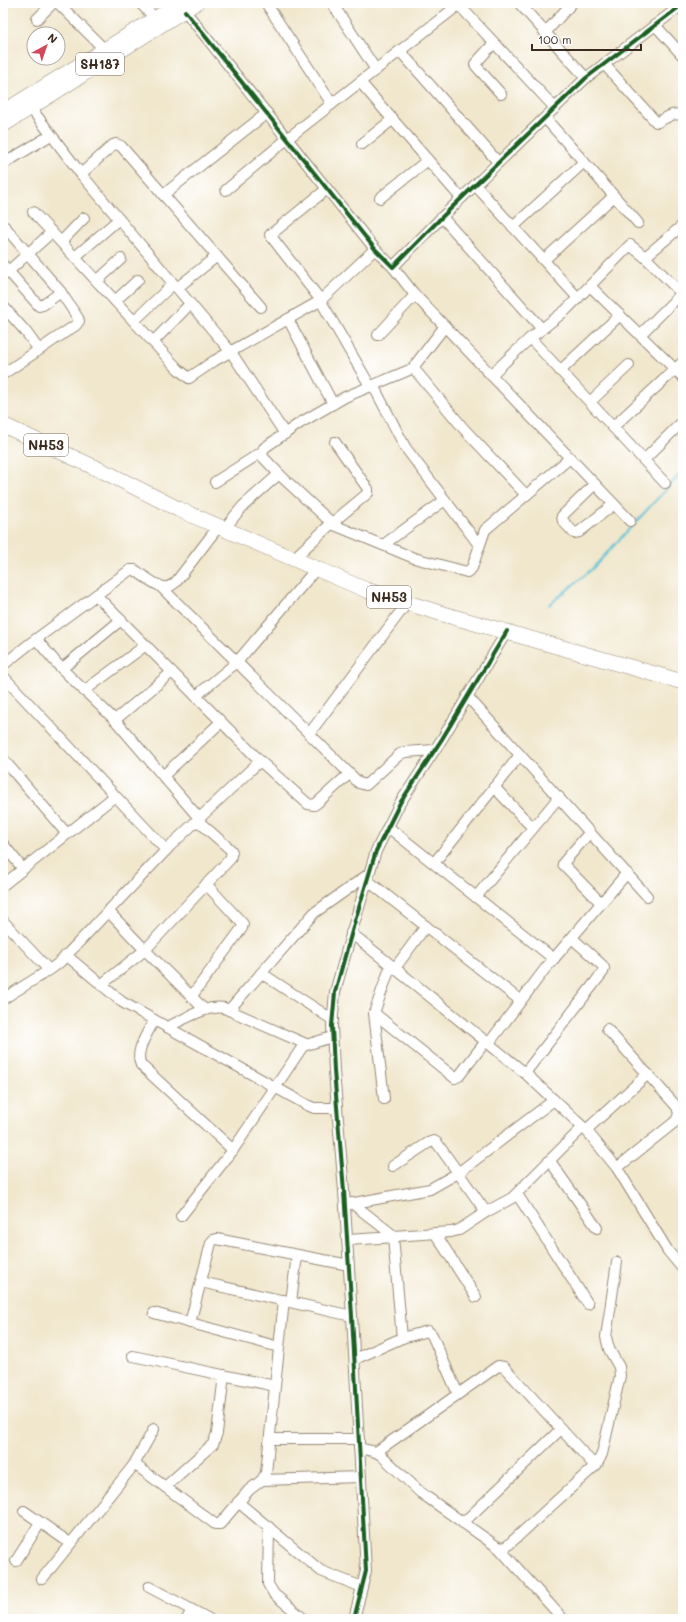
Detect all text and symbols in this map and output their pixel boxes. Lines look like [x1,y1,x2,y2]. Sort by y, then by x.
north arrow [26,26,66,66]
scale bar [532,26,641,52]
text: N [45,30,61,46]
text: 100 m [538,31,572,47]
road number: SH187 [76,53,124,75]
road number: NH53 [24,434,68,456]
road number: NH53 [367,586,411,608]

